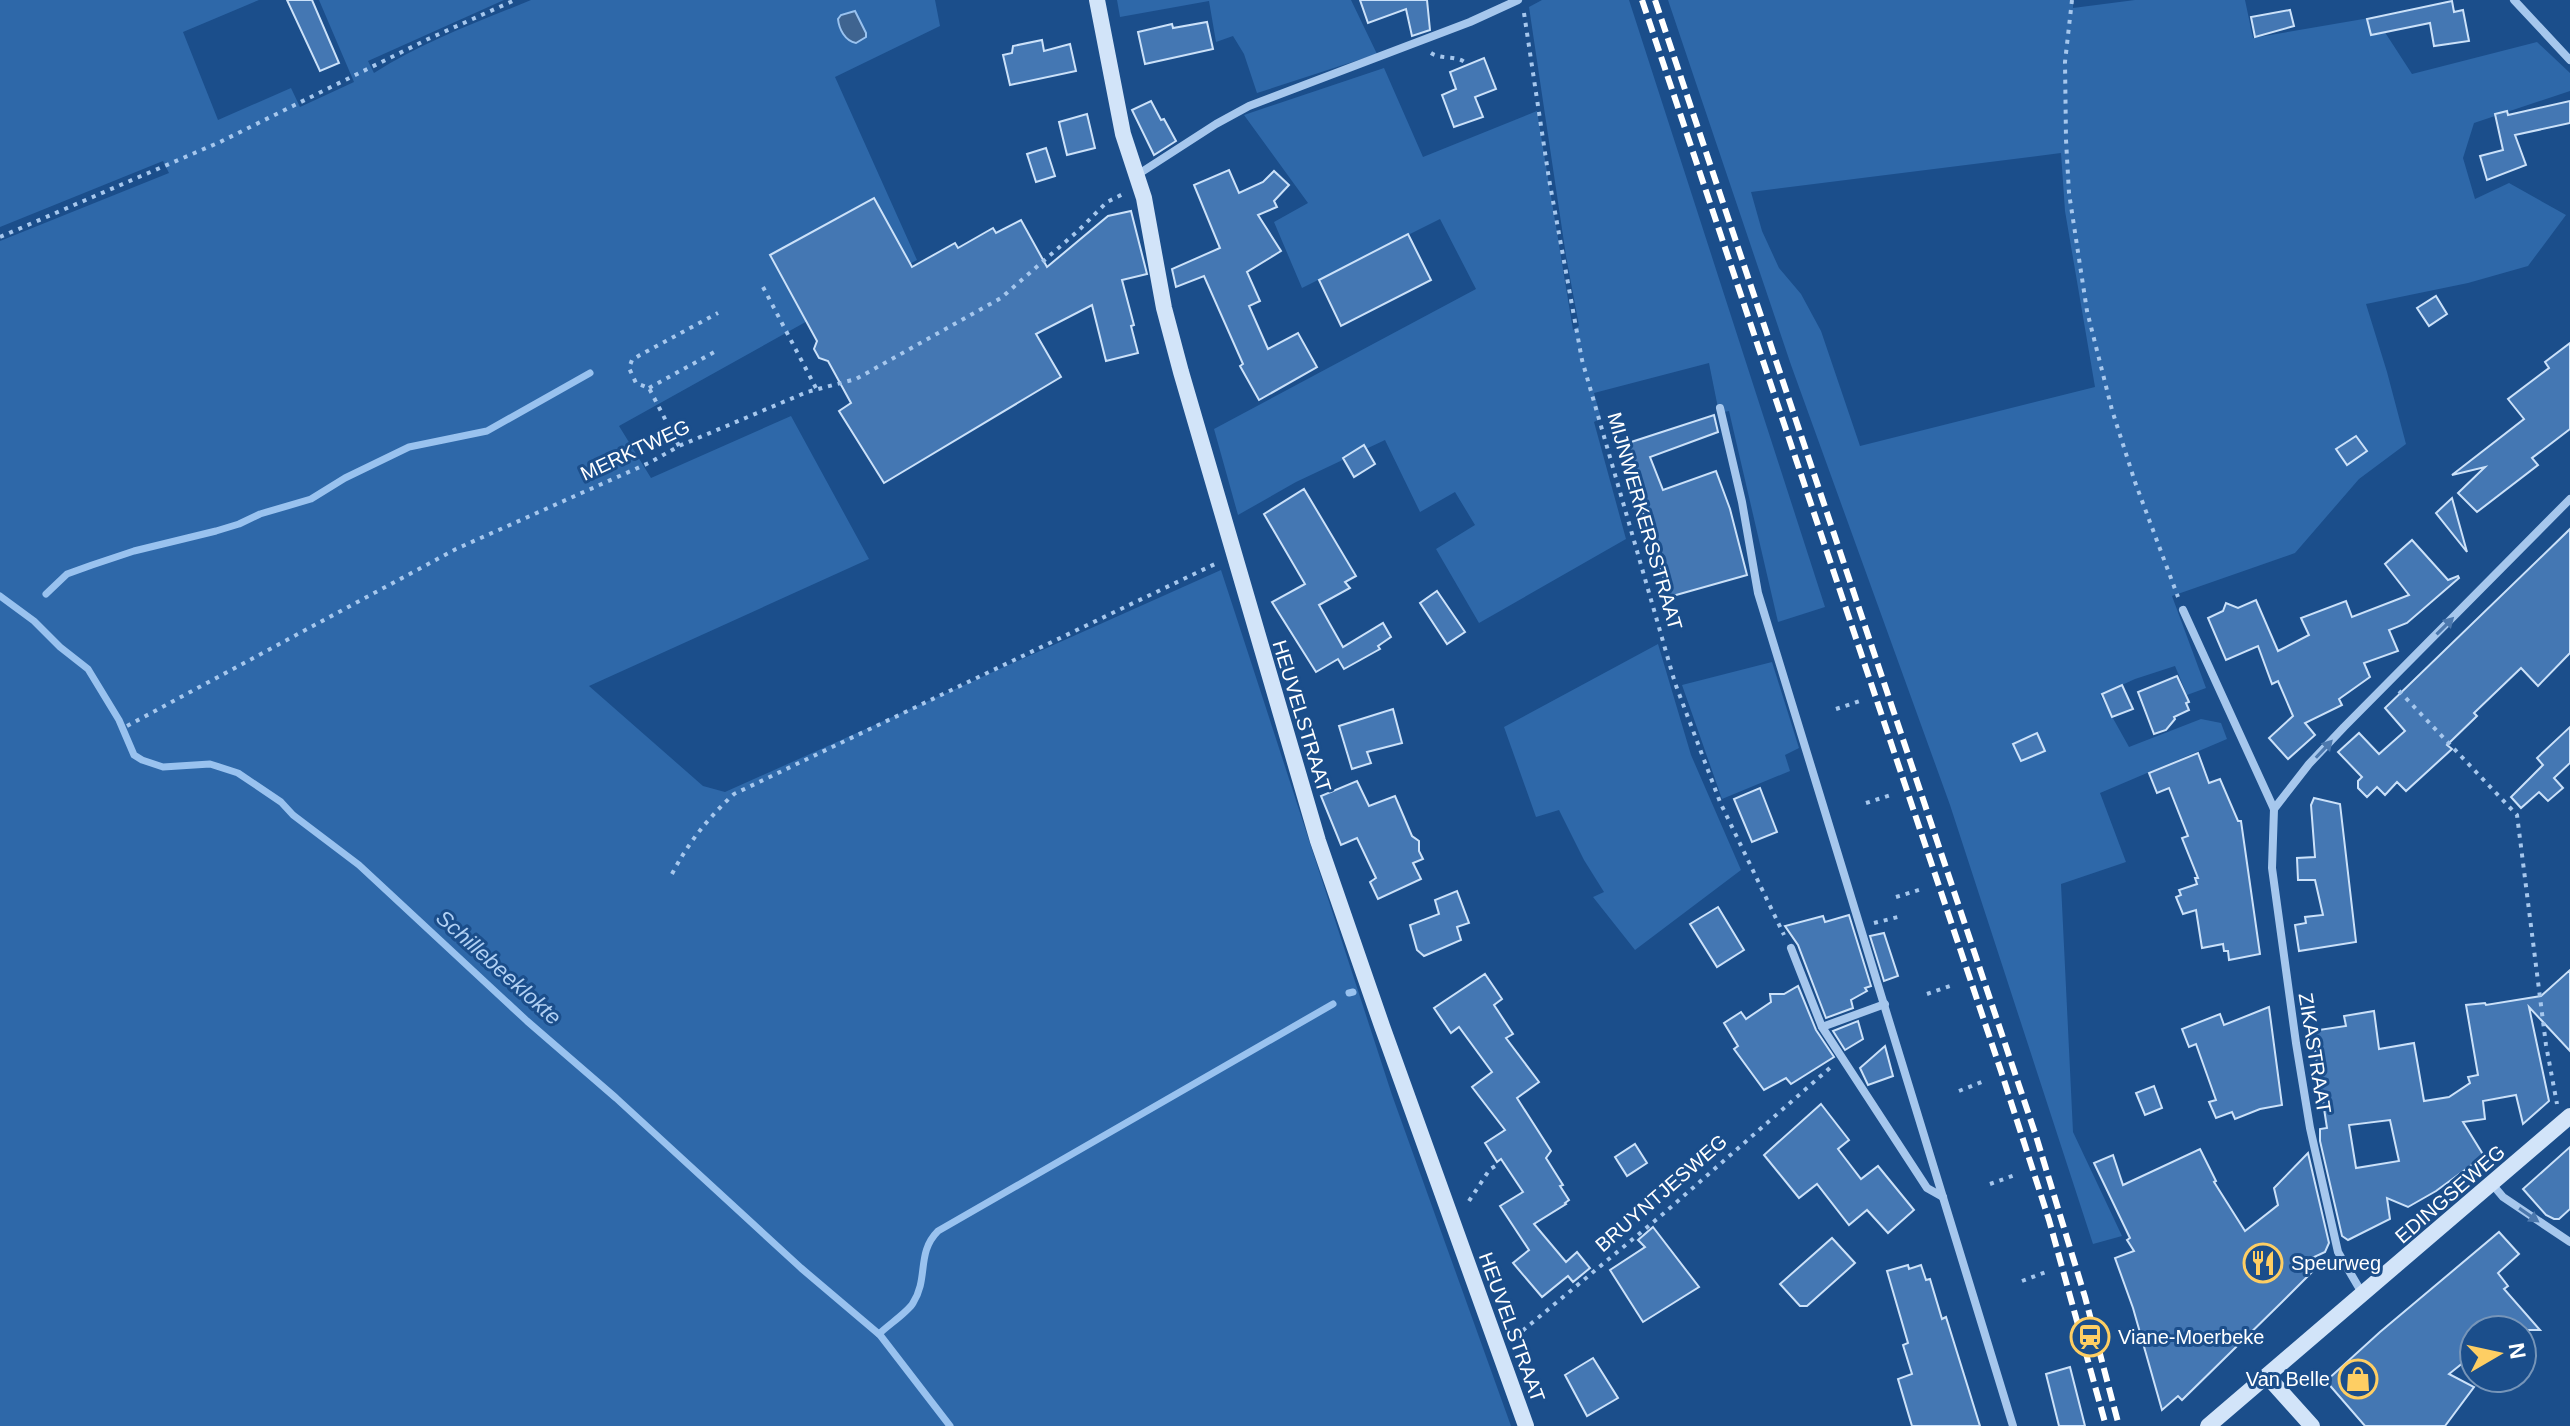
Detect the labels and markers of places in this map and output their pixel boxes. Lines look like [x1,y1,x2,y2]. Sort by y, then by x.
restaurant icon: Speurweg [2242,1242,2284,1284]
place label: Speurweg [2291,1252,2381,1274]
station icon: Viane-Moerbeke [2069,1316,2111,1358]
place label: Viane-Moerbeke [2118,1326,2264,1348]
shop icon: Van Belle [2337,1358,2379,1400]
place label: Van Belle [2246,1368,2330,1390]

